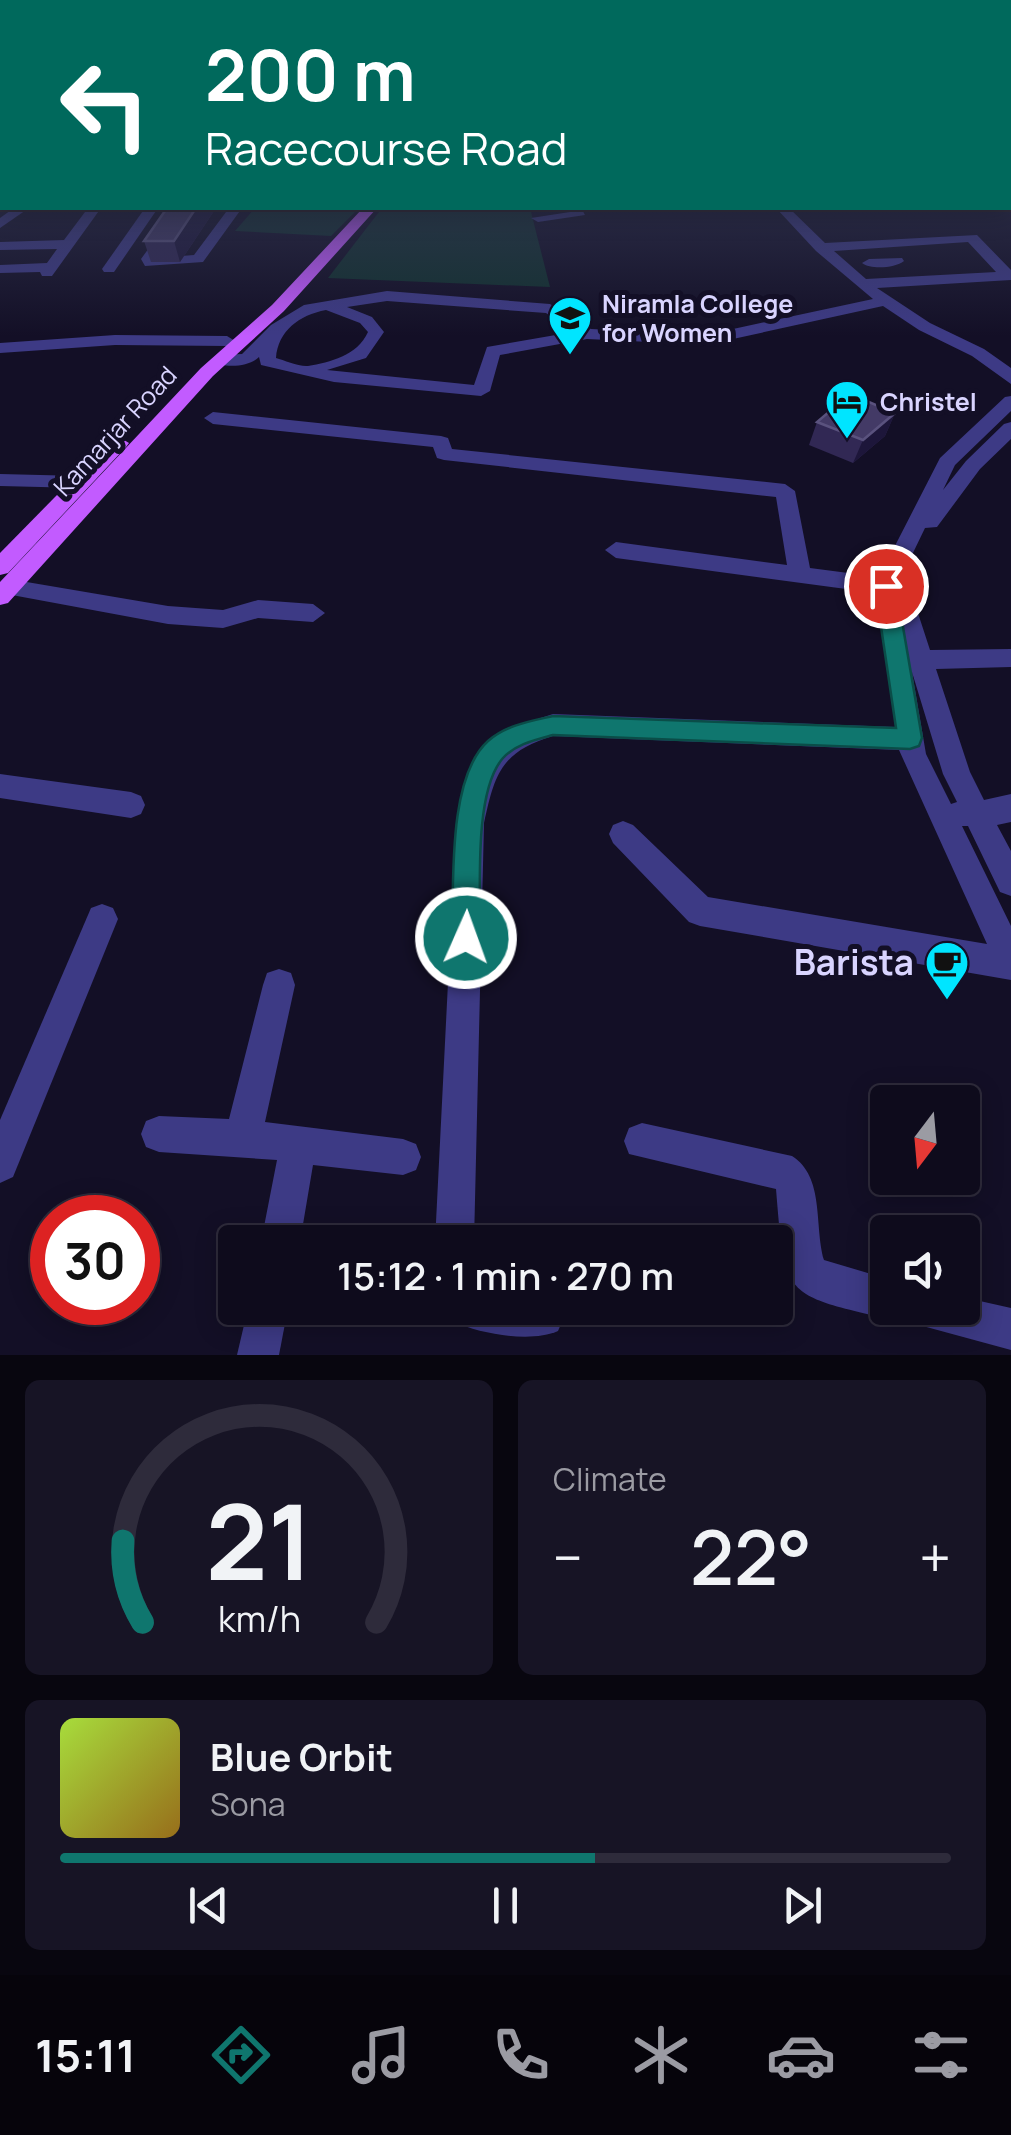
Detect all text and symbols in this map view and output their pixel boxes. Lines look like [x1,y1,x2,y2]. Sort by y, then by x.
text: 200 m [205,26,416,122]
icon: left [40,40,170,170]
text: Racecourse Road [205,117,567,179]
place label: Niramla College for Women [602,286,793,350]
school or university icon: Niramla College for Women [547,295,593,356]
street label: Kamarjar Road [45,358,184,503]
hotel icon: Christel [824,379,870,440]
place label: Christel [880,384,977,419]
pin [844,544,929,629]
icon: arrive [859,559,914,614]
position arrow [414,886,518,990]
place label: Barista [794,938,914,986]
cafe icon: Barista [924,940,970,1001]
north arrow [870,1085,980,1195]
map controls [870,1085,980,1325]
speed limit sign: 30 [30,1195,160,1325]
button: sound [870,1215,980,1325]
text: 15:12 · 1 min · 270 m [337,1249,674,1301]
text: Climate [553,1457,667,1501]
text: 21 [205,1469,313,1611]
text: 22° [690,1505,812,1608]
text: − [553,1519,583,1595]
text: + [919,1519,951,1595]
text: km/h [217,1594,301,1643]
text: Blue Orbit [210,1730,393,1782]
text: Sona [210,1782,285,1826]
icon: previous [181,1878,236,1933]
icon: pause [478,1878,533,1933]
icon: next [775,1878,830,1933]
icon: directions [206,2020,276,2090]
icon: music [346,2020,416,2090]
icon: phone [486,2020,556,2090]
icon: climate [626,2020,696,2090]
icon: car [766,2020,836,2090]
icon: filters [906,2020,976,2090]
text: 15:11 [35,2024,136,2086]

